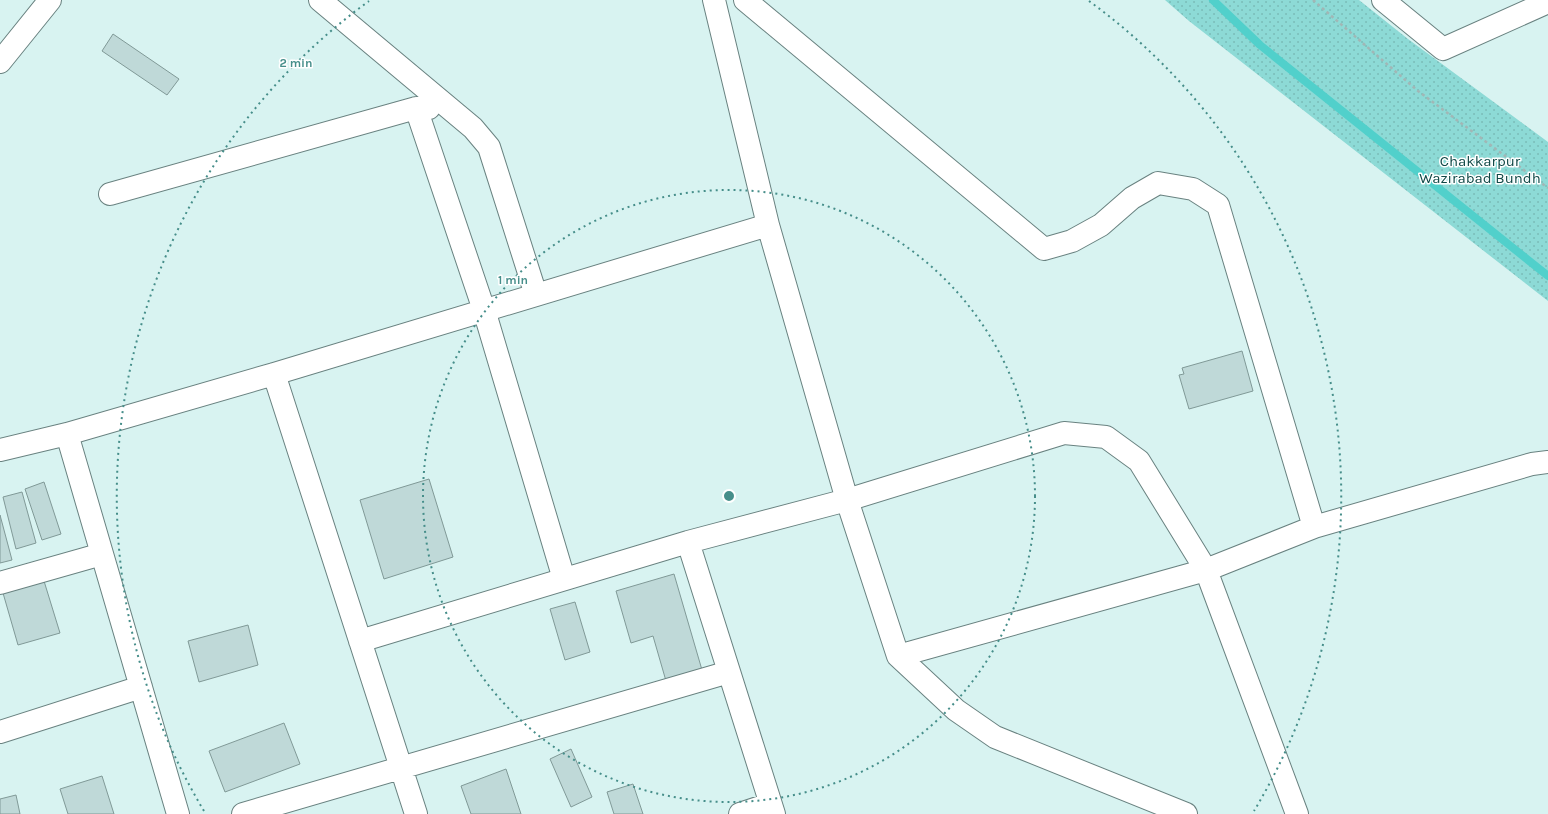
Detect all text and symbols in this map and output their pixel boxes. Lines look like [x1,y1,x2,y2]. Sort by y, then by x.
text: 2 min [279,56,313,70]
park label: Chakkarpur Wazirabad Bundh [1419,152,1541,187]
text: 1 min [498,273,528,287]
centre of rings [722,489,736,503]

